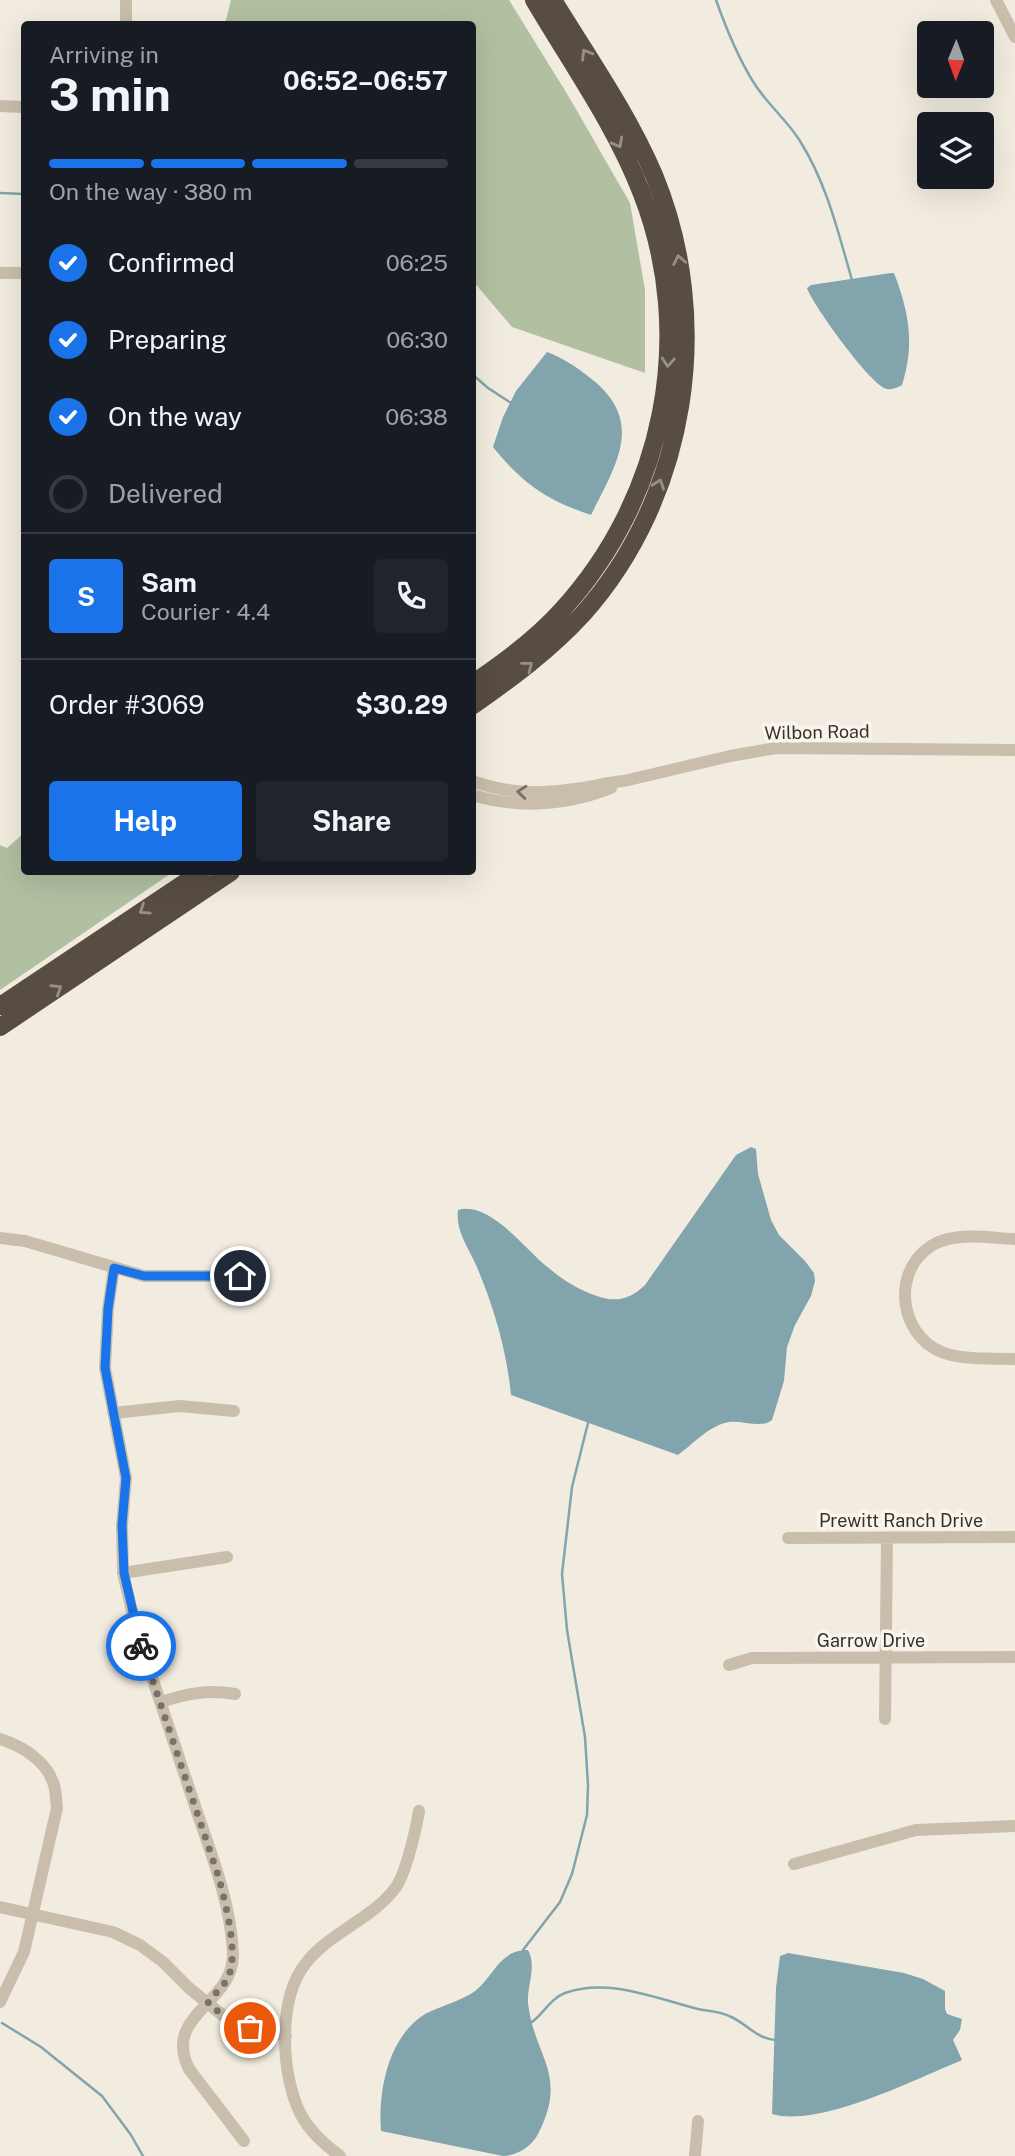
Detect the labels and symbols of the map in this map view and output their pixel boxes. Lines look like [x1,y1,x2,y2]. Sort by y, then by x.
north arrow [917,21,994,98]
one-way arrow [581,48,594,61]
one-way arrow [610,135,623,148]
one-way arrow [672,254,687,266]
one-way arrow [661,357,676,368]
one-way arrow [651,478,665,490]
one-way arrow [520,661,533,674]
street label: Wilbon Road [764,721,870,743]
one-way arrow [516,785,527,800]
one-way arrow [139,902,152,915]
one-way arrow [49,985,62,998]
pin [210,1246,270,1306]
street label: Prewitt Ranch Drive [819,1510,983,1531]
courier [106,1611,176,1681]
street label: Garrow Drive [817,1630,925,1651]
pin [220,1998,280,2058]

